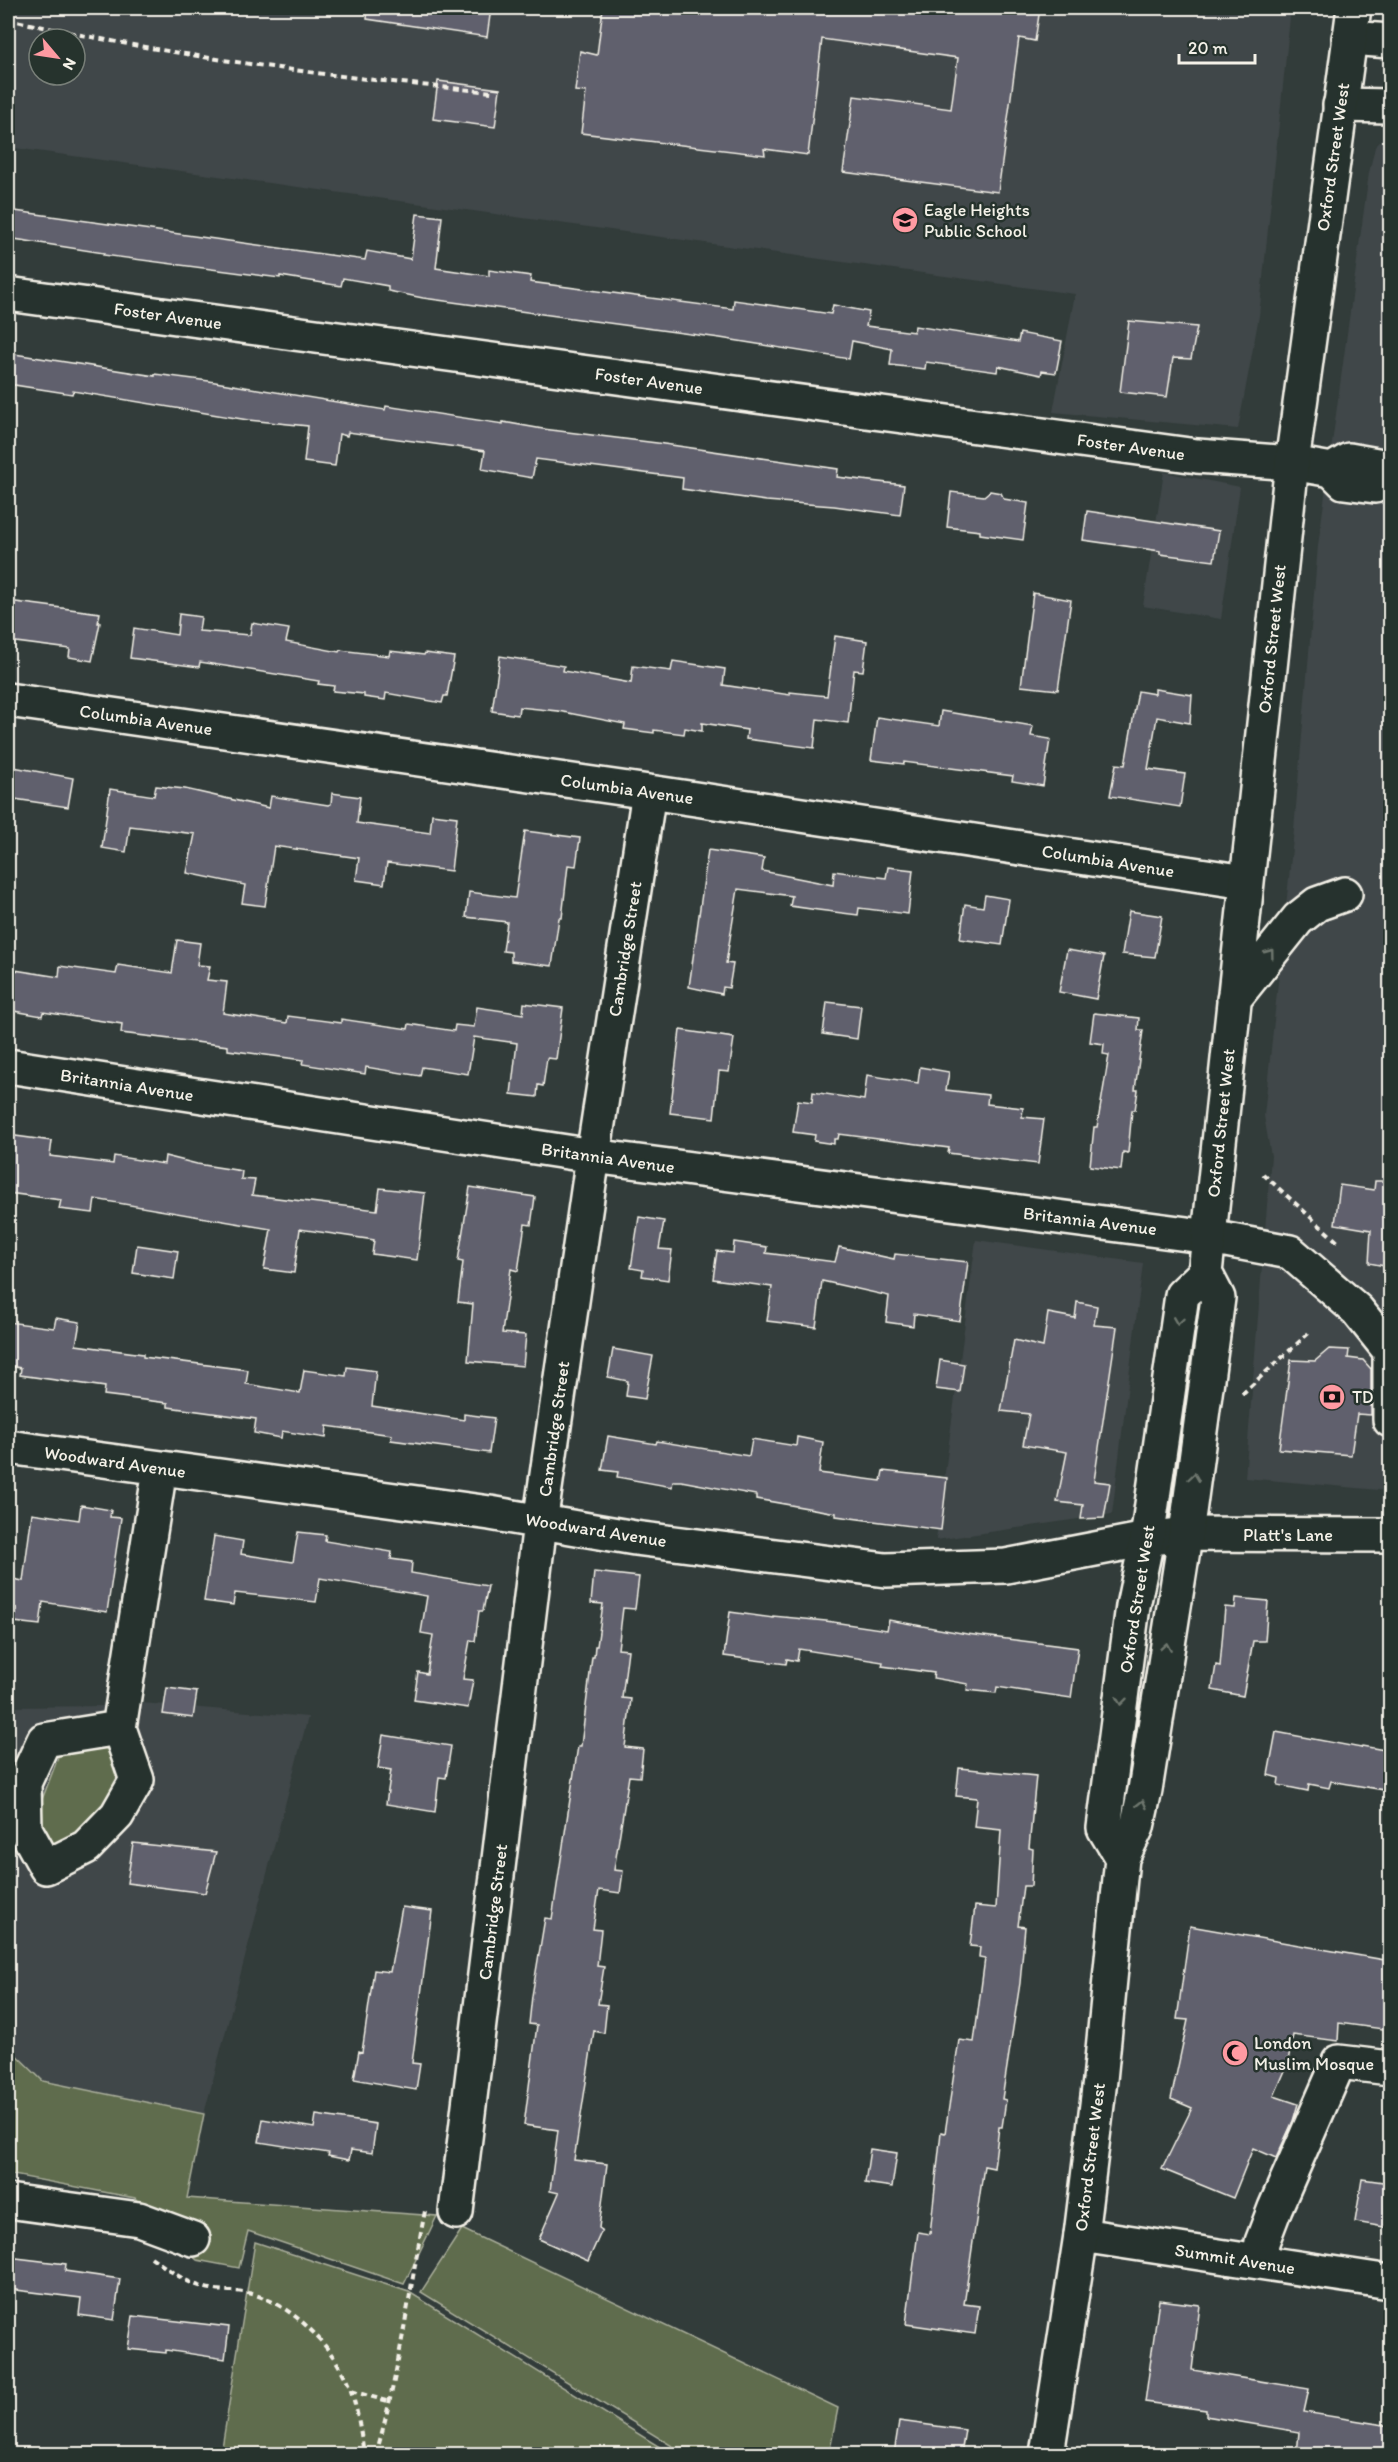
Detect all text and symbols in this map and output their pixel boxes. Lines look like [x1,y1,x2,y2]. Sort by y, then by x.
north arrow [27,27,87,87]
scale bar [1179,27,1256,65]
text: 20 m [1188,37,1228,59]
text: N [59,55,81,73]
street label: Oxford Street West [1312,81,1354,233]
place label: Eagle Heights Public School [924,199,1030,242]
school or university icon: Eagle Heights Public School [890,205,920,235]
street label: Foster Avenue [113,298,223,334]
street label: Foster Avenue [594,363,704,399]
street label: Foster Avenue [1076,429,1186,465]
street label: Oxford Street West [1253,563,1291,715]
street label: Columbia Avenue [78,700,214,740]
street label: Columbia Avenue [559,769,695,809]
street label: Columbia Avenue [1040,840,1176,882]
street label: Cambridge Street [603,879,647,1018]
one-way arrow [1263,948,1274,959]
street label: Oxford Street West [1202,1047,1240,1199]
street label: Britannia Avenue [59,1064,195,1106]
street label: Britannia Avenue [540,1138,676,1178]
street label: Britannia Avenue [1022,1202,1158,1240]
one-way arrow [1172,1317,1184,1326]
street label: Cambridge Street [534,1359,574,1498]
bank icon: TD [1317,1382,1347,1412]
place label: TD [1352,1386,1374,1408]
street label: Woodward Avenue [43,1441,187,1483]
one-way arrow [1188,1472,1200,1481]
street label: Woodward Avenue [524,1508,668,1552]
street label: Oxford Street West [1114,1523,1160,1675]
street label: Platt's Lane [1243,1524,1333,1546]
one-way arrow [1160,1643,1172,1652]
one-way arrow [1115,1696,1127,1706]
one-way arrow [1135,1799,1148,1809]
street label: Cambridge Street [474,1842,512,1981]
place label: London Muslim Mosque [1254,2032,1374,2075]
mosque icon: London Muslim Mosque [1220,2038,1250,2068]
street label: Oxford Street West [1070,2081,1110,2233]
street label: Summit Avenue [1173,2239,1297,2279]

